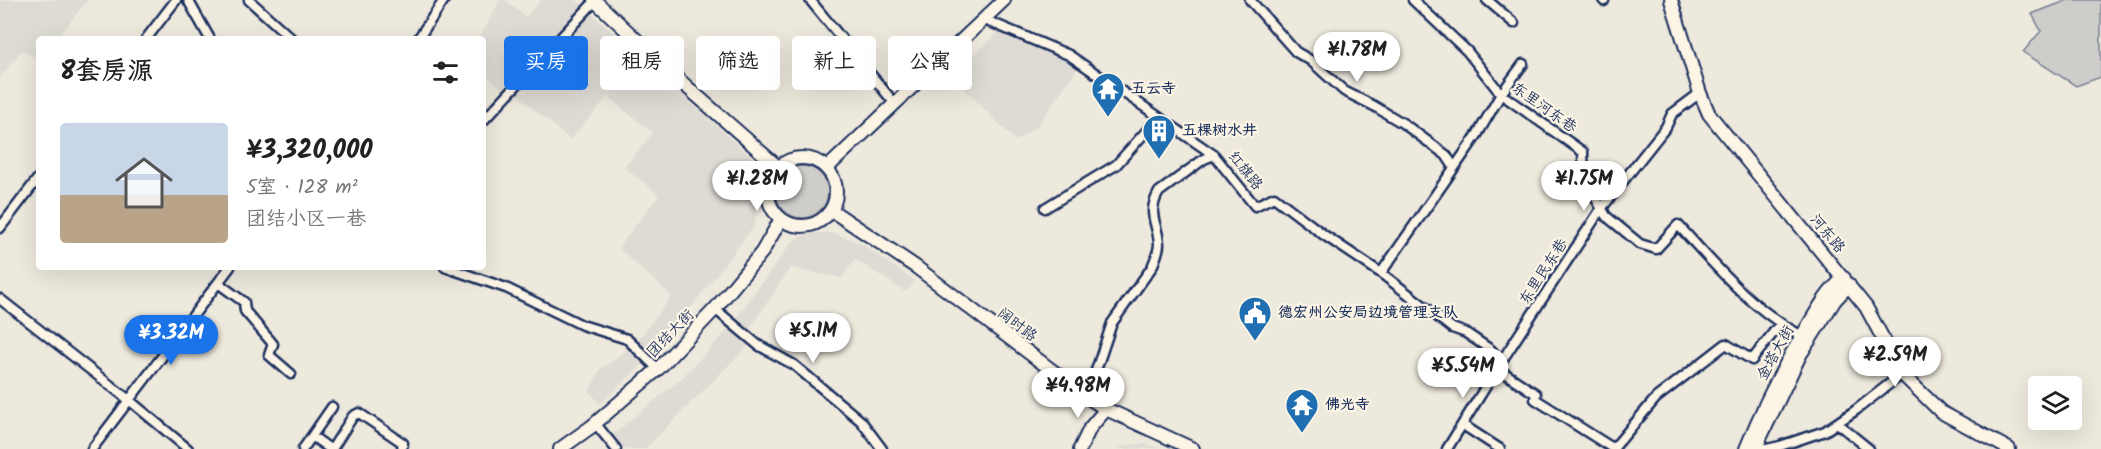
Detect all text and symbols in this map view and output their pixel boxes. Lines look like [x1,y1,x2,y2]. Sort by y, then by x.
pin: ¥1.78M [1308,32,1406,83]
text: ¥1.78M [1327,35,1387,67]
chip: 买房 [504,36,588,90]
chip: 租房 [600,36,684,90]
chip: 筛选 [696,36,780,90]
chip: 新上 [792,36,876,90]
chip: 公寓 [888,36,972,90]
text: 8套房源 [60,51,153,93]
icon: filters [429,56,462,89]
temple icon: 五云寺 [1090,71,1126,118]
place label: 五云寺 [1131,77,1176,101]
street label: 东里河东巷 [1506,77,1582,139]
building icon: 五棵树水井 [1141,113,1177,160]
place label: 五棵树水井 [1182,119,1257,143]
text: ¥3,320,000 [246,130,373,172]
street label: 红旗路 [1222,146,1268,196]
icon: home [108,147,180,219]
pin: ¥1.28M [708,161,806,212]
pin: ¥1.75M [1535,161,1633,212]
text: ¥1.28M [726,164,788,196]
text: ¥1.75M [1555,164,1613,196]
text: 5室 · 128 m² [246,172,358,204]
text: 团结小区一巷 [246,204,366,236]
street label: 河东路 [1803,209,1851,259]
street label: 东里民东巷 [1514,234,1574,310]
public building icon: 德宏州公安局边境管理支队 [1237,295,1273,342]
place label: 德宏州公安局边境管理支队 [1278,301,1458,325]
street label: 阔时路 [992,302,1042,348]
street label: 团结大街 [642,304,700,364]
pin: ¥5.1M [771,313,855,364]
pin: ¥3.32M [122,315,220,366]
text: ¥5.1M [789,316,837,348]
text: ¥3.32M [138,318,204,350]
street label: 金塔大街 [1751,321,1801,385]
pin: ¥2.59M [1846,337,1944,388]
text: ¥2.59M [1863,340,1927,372]
pin: ¥5.54M [1414,348,1512,399]
text: ¥5.54M [1431,351,1495,383]
pin: ¥4.98M [1029,368,1127,419]
text: ¥4.98M [1046,371,1110,403]
map controls [2028,376,2082,430]
button: layers [2028,376,2082,430]
temple icon: 佛光寺 [1284,387,1320,434]
place label: 佛光寺 [1325,393,1370,417]

